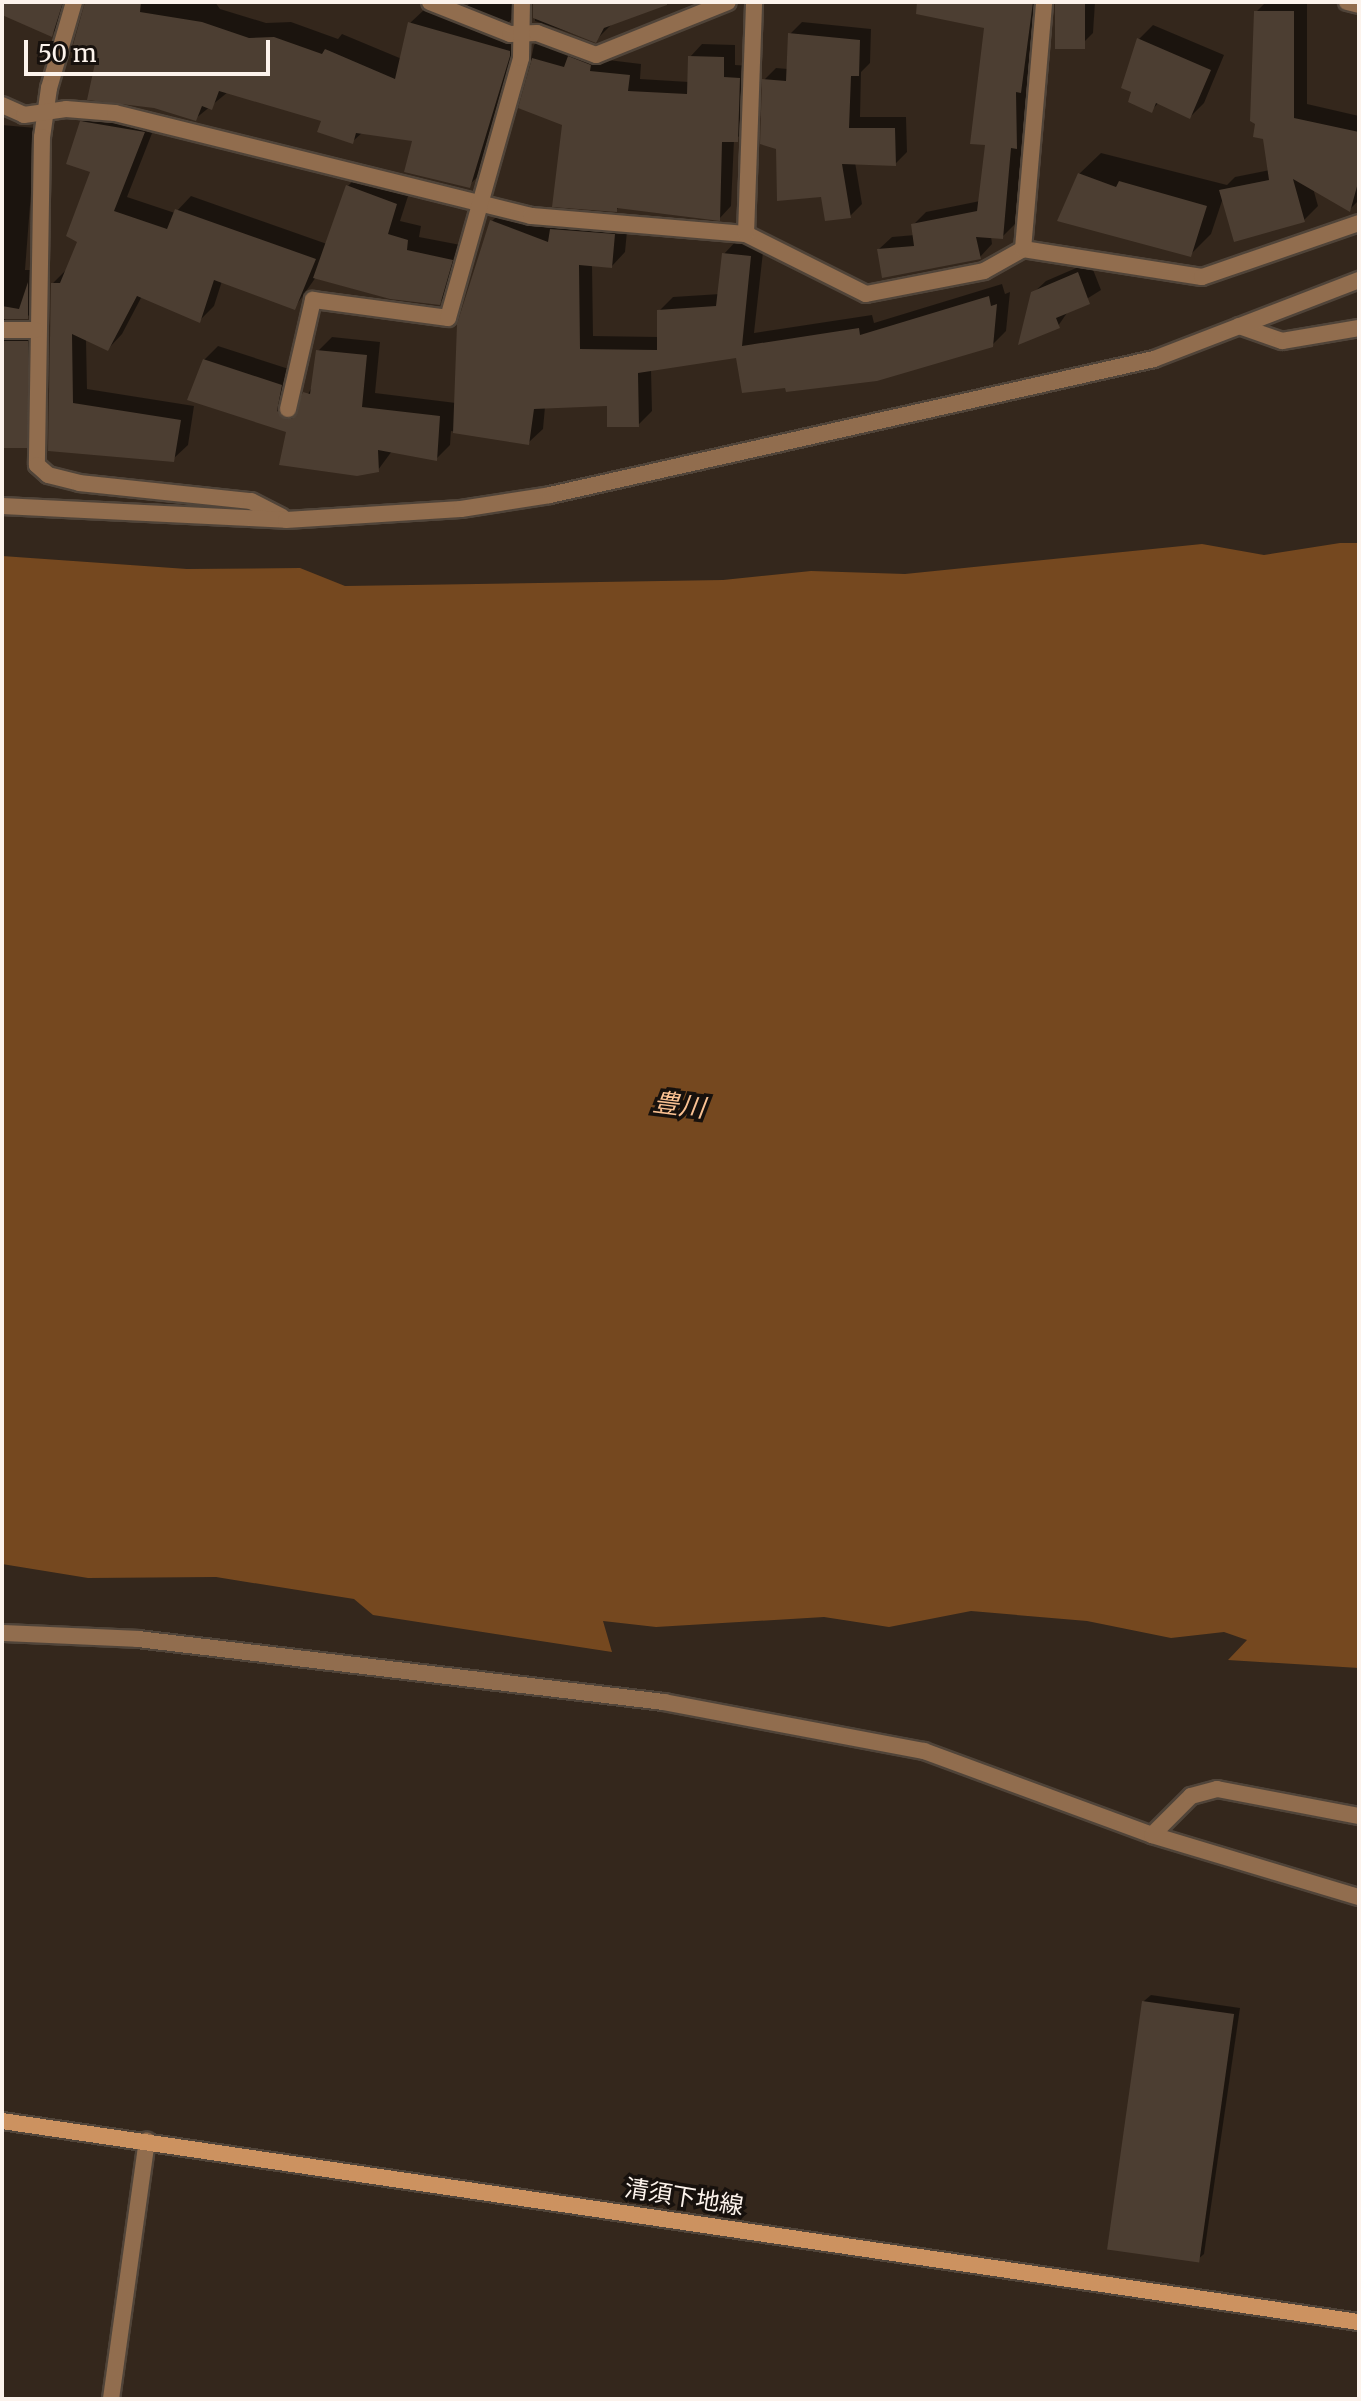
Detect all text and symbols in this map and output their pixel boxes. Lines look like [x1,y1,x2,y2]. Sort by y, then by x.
scale bar [28,24,274,74]
text: 50 m [38,38,97,69]
water label: 豊川 [651,1086,707,1124]
street label: 清須下地線 [622,2173,746,2221]

